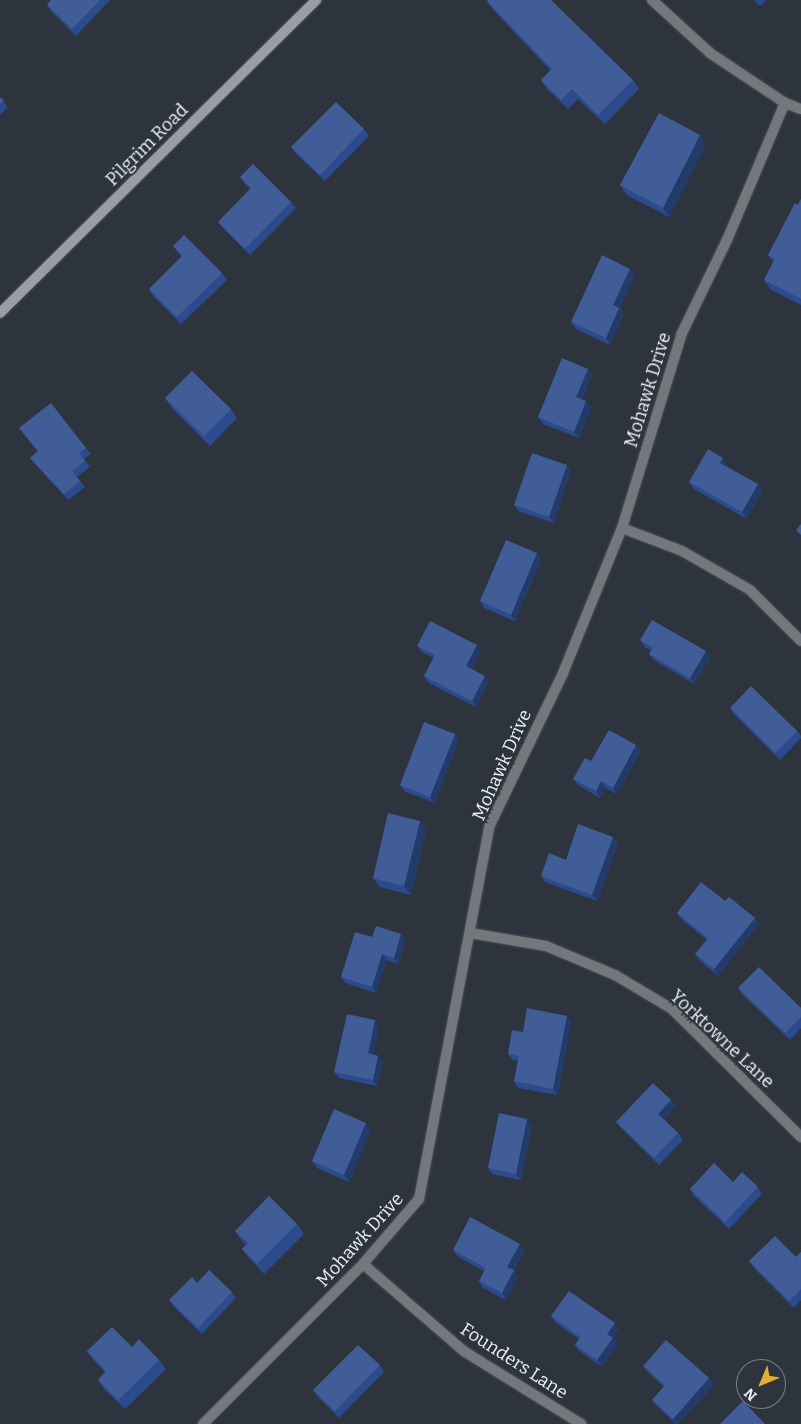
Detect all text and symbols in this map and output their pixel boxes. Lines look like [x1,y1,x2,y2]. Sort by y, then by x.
street label: Pilgrim Road [101,99,193,191]
street label: Mohawk Drive [620,330,676,450]
street label: Mohawk Drive [468,706,536,824]
street label: Yorktowne Lane [666,985,778,1093]
street label: Mohawk Drive [312,1189,408,1291]
street label: Founders Lane [456,1318,572,1404]
north arrow [736,1359,786,1409]
text: N [741,1384,761,1404]

